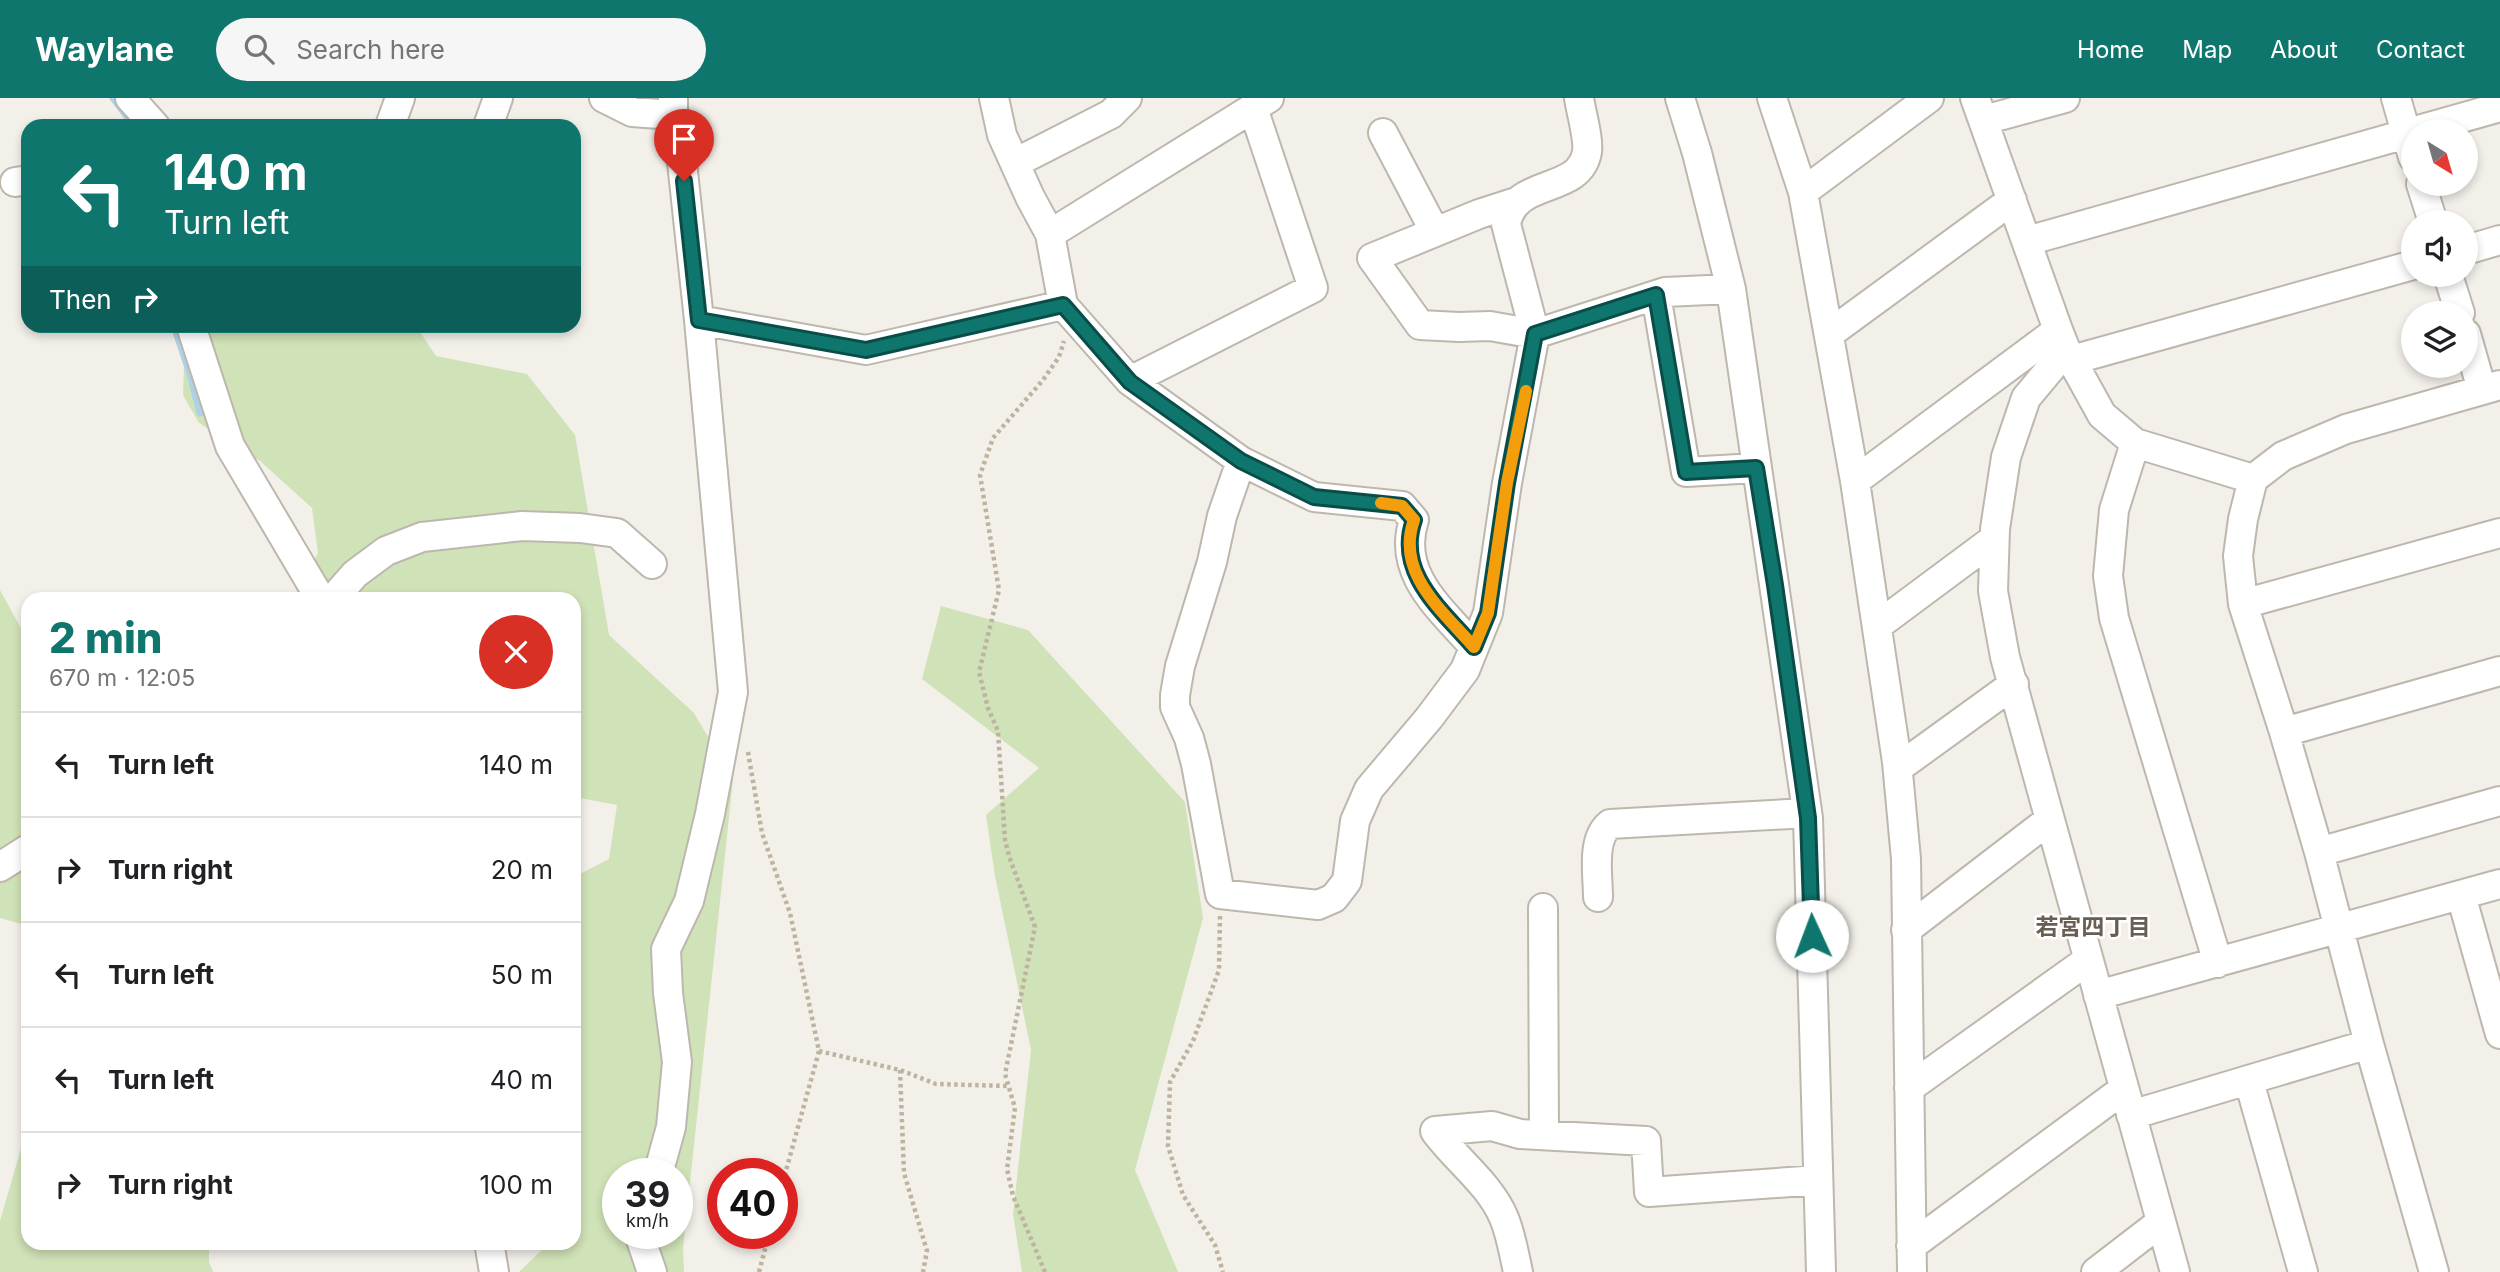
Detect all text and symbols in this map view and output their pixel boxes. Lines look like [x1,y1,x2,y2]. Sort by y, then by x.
search box [216,18,706,81]
text: Waylane [35,29,174,69]
icon: search [240,30,278,68]
text: Search here [296,34,445,65]
text: Home [2077,35,2144,64]
text: Map [2182,35,2232,64]
text: About [2270,35,2338,64]
text: Contact [2376,35,2465,64]
pin [654,109,714,181]
north arrow [2401,119,2478,196]
map controls [2401,119,2478,378]
icon: arrive [665,120,703,158]
text: 140 m [164,143,308,202]
icon: left [49,147,140,238]
text: Turn left [164,203,289,242]
button: sound [2401,210,2478,287]
icon: right [126,280,164,318]
text: Then [49,284,112,315]
button: layers [2401,301,2478,378]
text: 2 min [49,612,163,663]
button: close [479,615,553,689]
text: 670 m · 12:05 [49,664,195,692]
icon: left [49,746,87,784]
text: Turn left [108,749,214,780]
text: 140 m [479,749,553,780]
icon: right [49,851,87,889]
text: Turn right [108,854,233,885]
text: 20 m [491,854,553,885]
position arrow [1775,899,1849,973]
district label: 若宮四丁目 [2036,913,2151,941]
icon: left [49,956,87,994]
text: Turn left [108,959,214,990]
text: 50 m [491,959,553,990]
icon: left [49,1061,87,1099]
text: Turn left [108,1064,214,1095]
text: 40 m [490,1064,553,1095]
speed limit sign: 40 [707,1158,798,1249]
icon: right [49,1166,87,1204]
text: Turn right [108,1169,233,1200]
text: 100 m [480,1169,553,1200]
text: 39 [625,1173,670,1215]
text: km/h [626,1210,669,1231]

